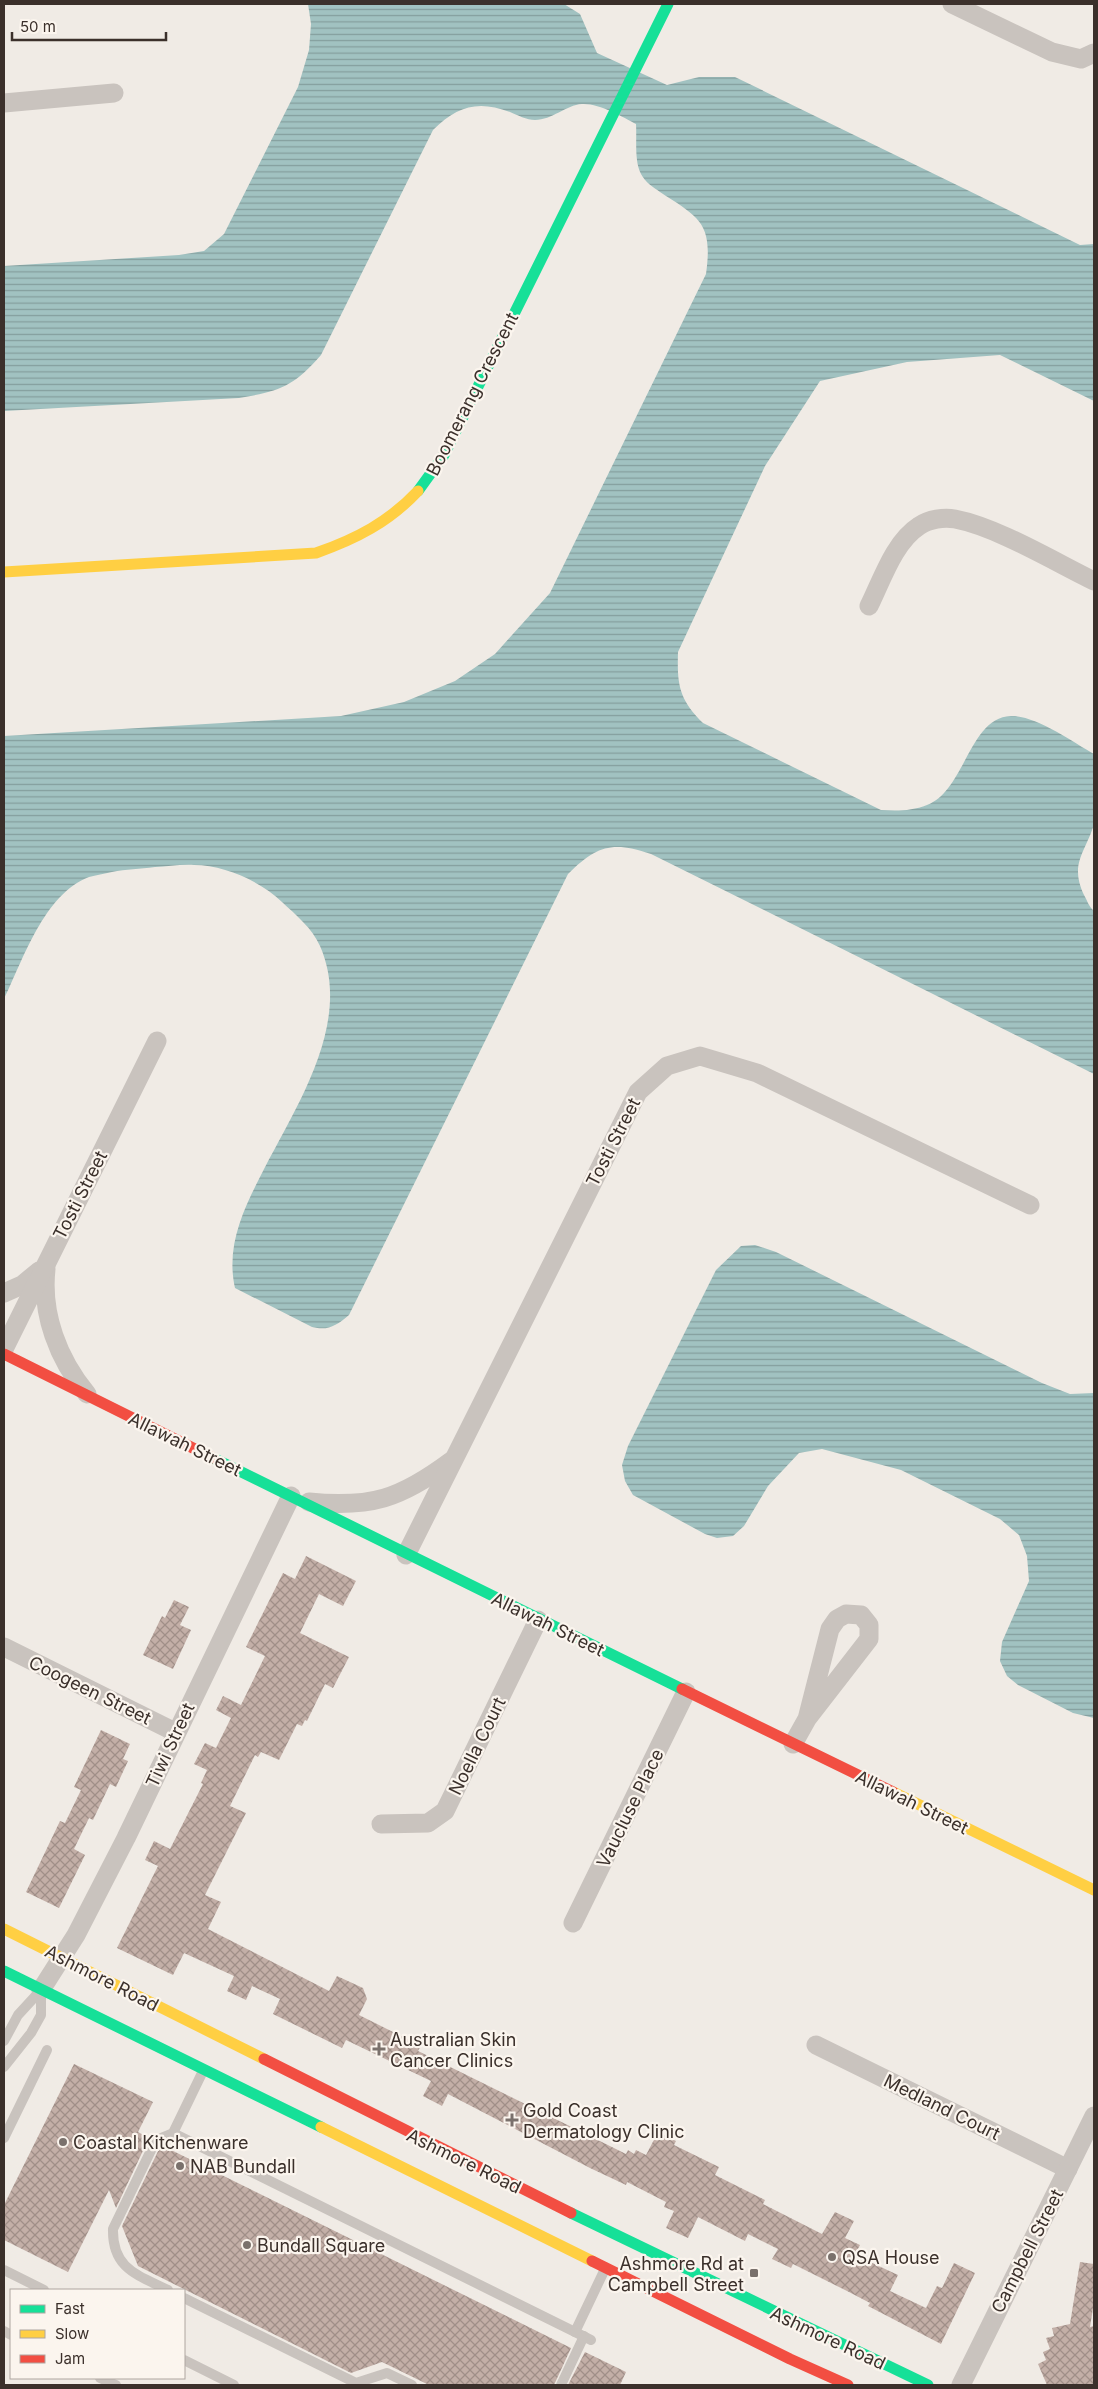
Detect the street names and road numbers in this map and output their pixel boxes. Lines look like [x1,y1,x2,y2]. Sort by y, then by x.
street label: Boomerang Crescent [422,309,522,479]
street label: Tosti Street [582,1094,644,1190]
street label: Tosti Street [49,1147,111,1243]
street label: Allawah Street [125,1408,245,1480]
street label: Allawah Street [488,1588,608,1660]
street label: Coogeen Street [26,1651,155,1729]
street label: Noella Court [444,1694,510,1798]
street label: Tiwi Street [141,1699,199,1791]
street label: Vaucluse Place [592,1745,668,1871]
street label: Allawah Street [852,1766,972,1838]
street label: Ashmore Road [42,1940,162,2016]
street label: Medland Court [881,2070,1004,2144]
street label: Ashmore Road [403,2124,525,2198]
street label: Campbell Street [987,2185,1067,2316]
street label: Ashmore Road [767,2302,889,2374]

